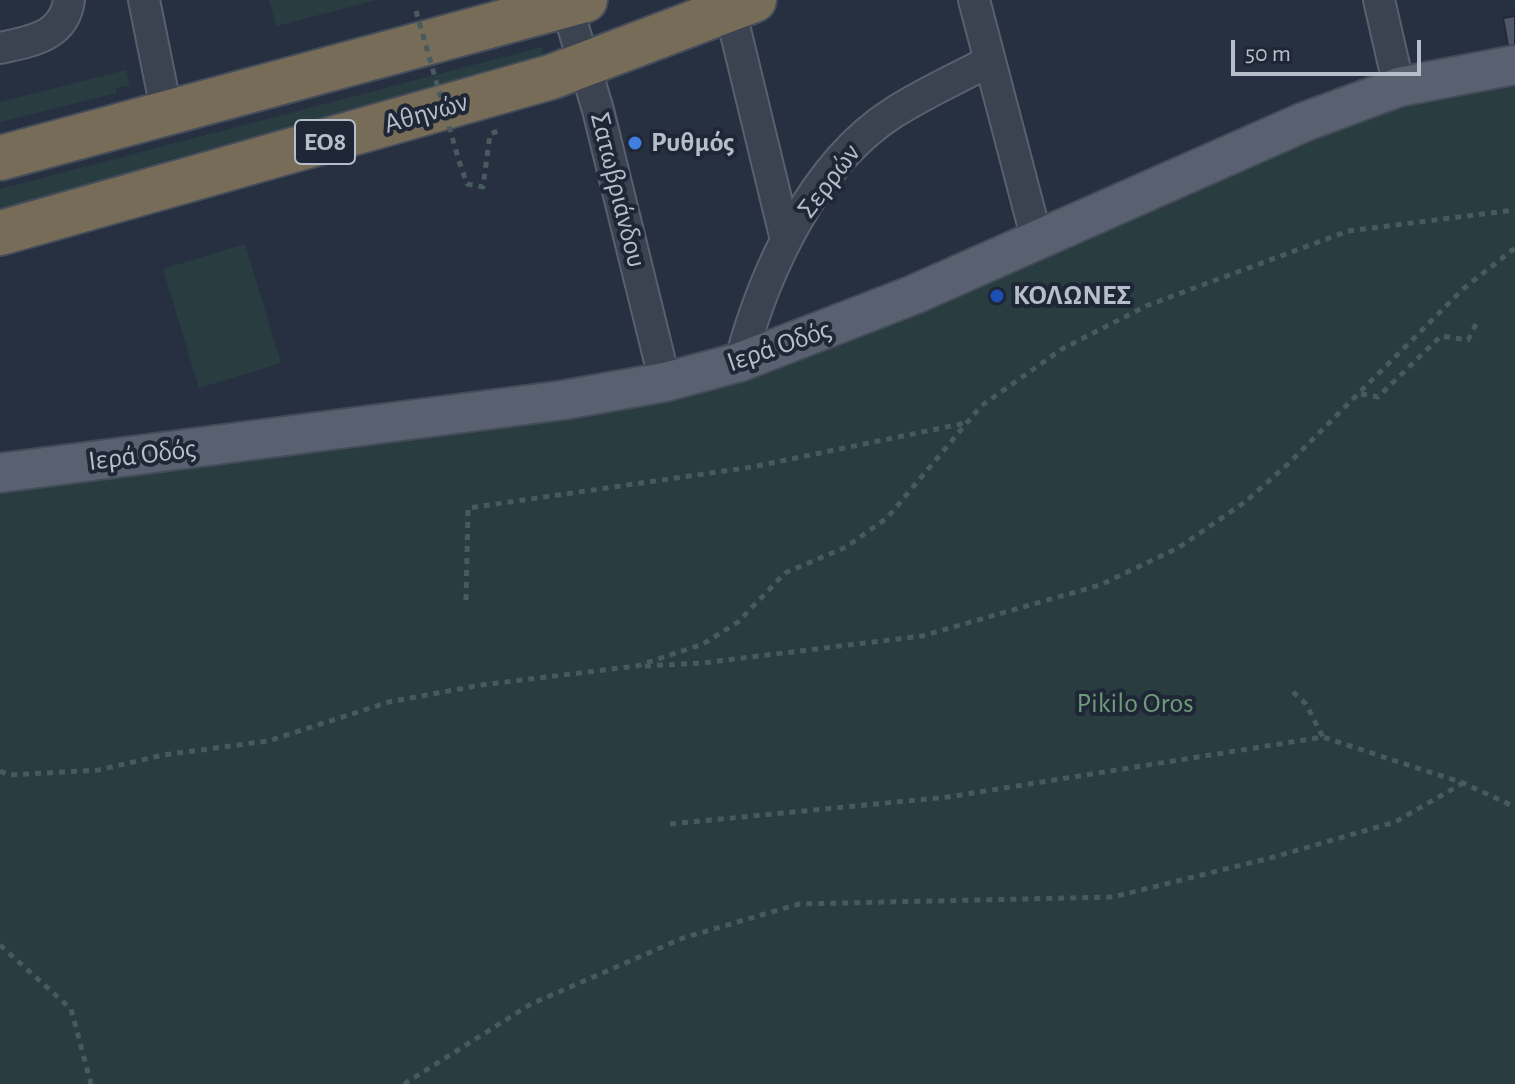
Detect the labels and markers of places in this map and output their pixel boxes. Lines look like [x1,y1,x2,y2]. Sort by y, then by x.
place label: Ρυθμός [651,126,734,160]
marker: Ρυθμός [626,134,644,152]
place label: ΚΟΛΩΝΕΣ [1013,279,1131,313]
marker: ΚΟΛΩΝΕΣ [988,287,1006,305]

